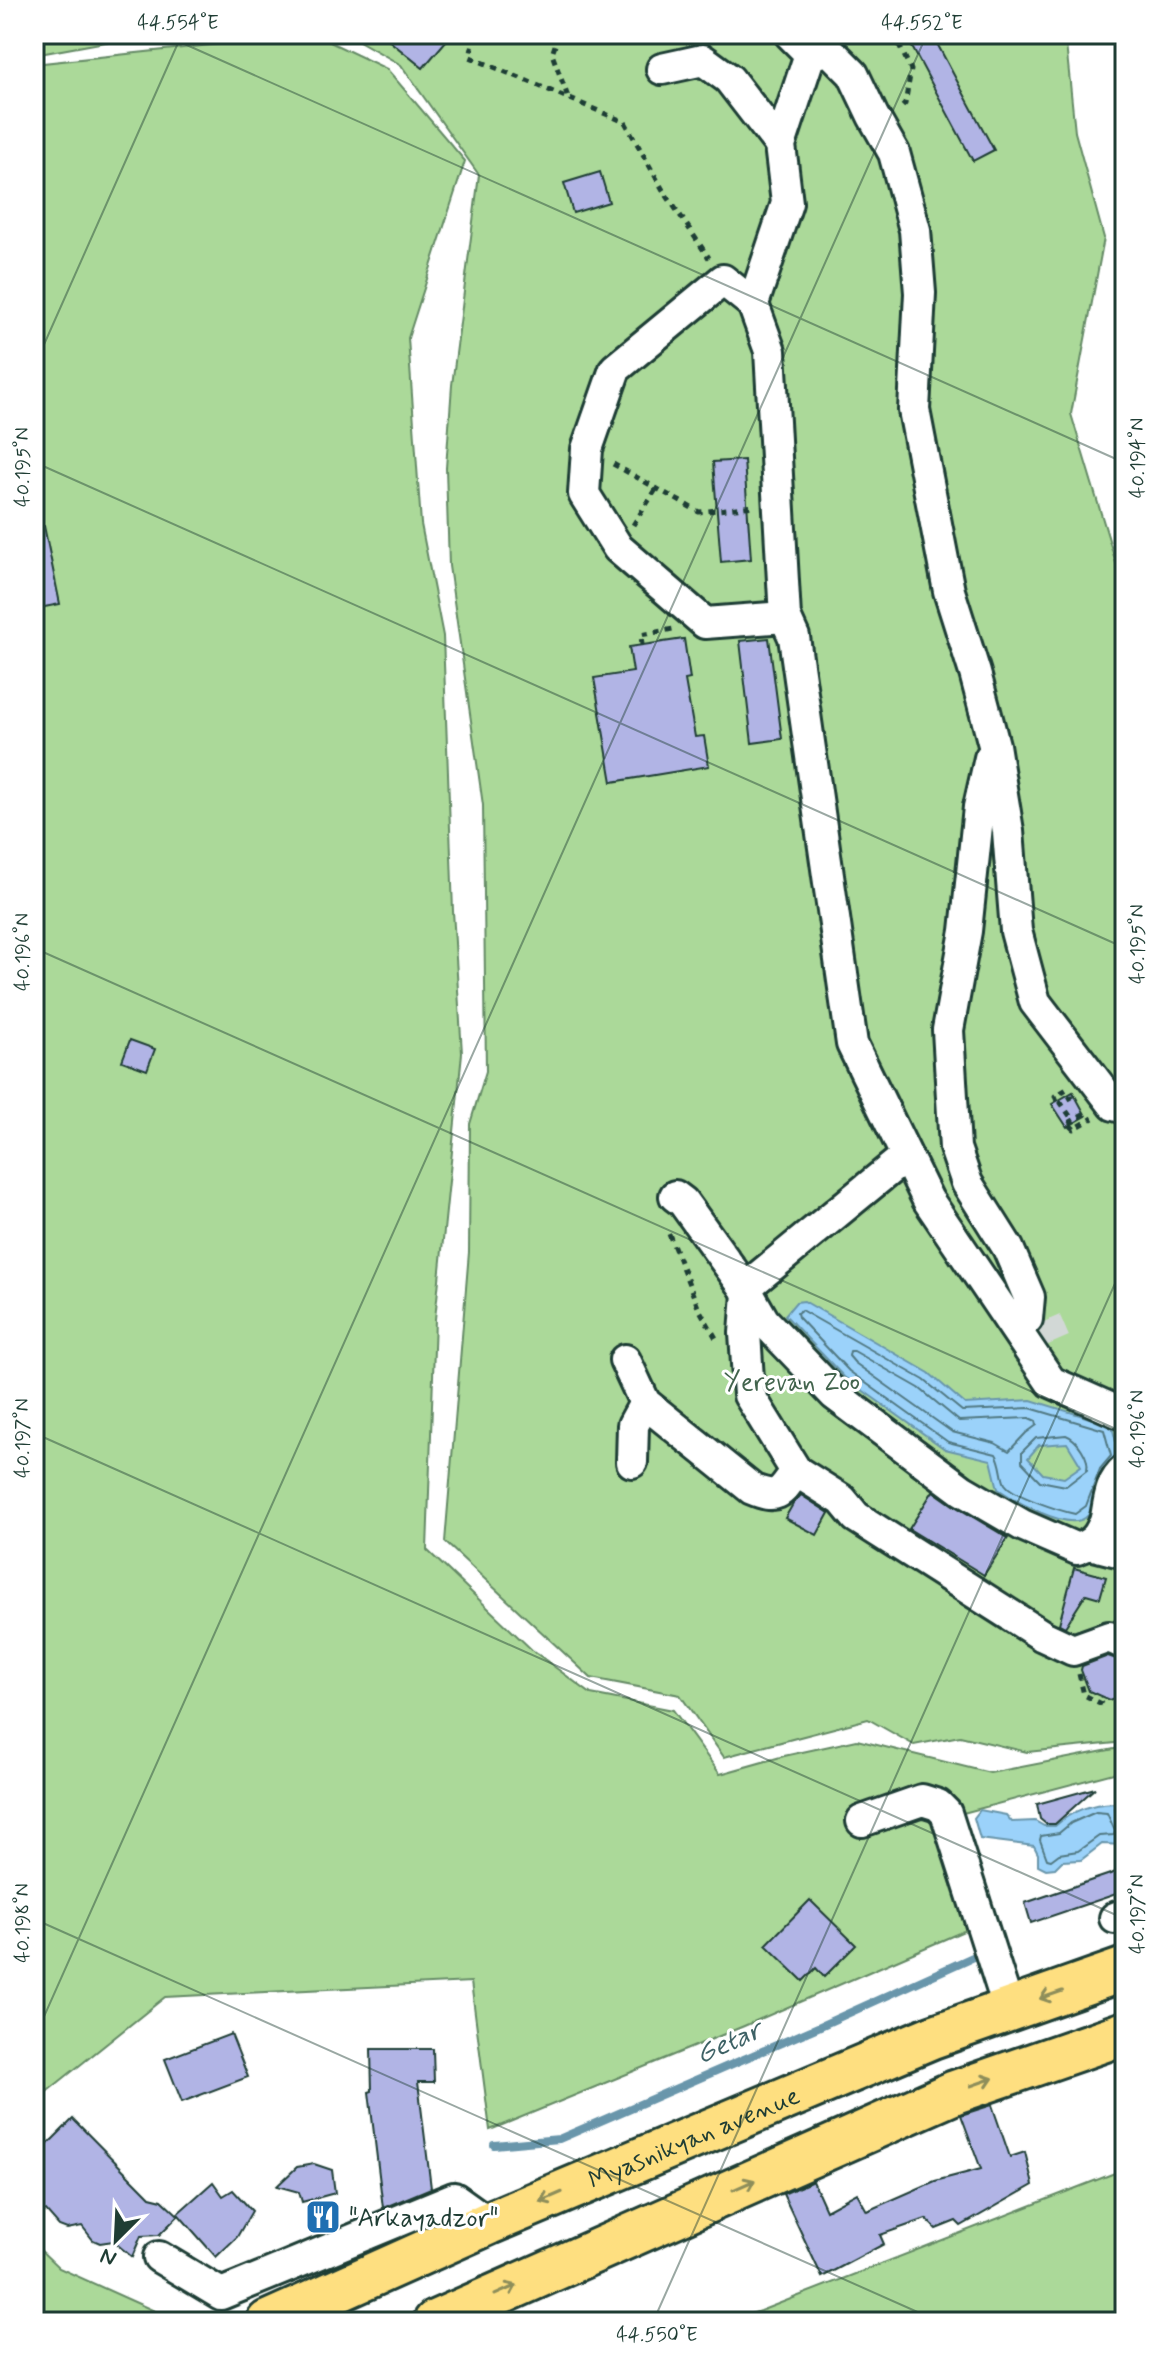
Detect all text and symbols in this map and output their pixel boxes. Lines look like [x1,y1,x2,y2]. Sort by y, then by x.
text: 44.554°E [137,10,219,37]
text: 44.552°E [881,10,963,37]
text: 40.194°N [1125,418,1152,498]
text: 40.195°N [10,427,37,507]
text: 40.195°N [1125,904,1152,984]
text: 40.196°N [10,913,37,991]
park label: Yerevan Zoo [724,1366,860,1400]
text: 40.196°N [1125,1390,1152,1468]
text: 40.197°N [10,1398,37,1478]
text: 40.197°N [1125,1874,1152,1954]
text: 40.198°N [10,1883,37,1963]
one-way arrow [1039,1989,1064,2004]
water label: Getar [690,2011,771,2074]
one-way arrow [970,2074,995,2089]
street label: Myasnikyan avenue [583,2079,805,2198]
one-way arrow [731,2177,756,2192]
one-way arrow [539,2190,564,2205]
restaurant icon: "Arkayadzor" [304,2198,342,2236]
north arrow [76,2200,156,2280]
place label: "Arkayadzor" [349,2202,498,2236]
text: N [96,2241,121,2272]
one-way arrow [493,2282,518,2297]
text: 44.550°E [616,2322,698,2349]

